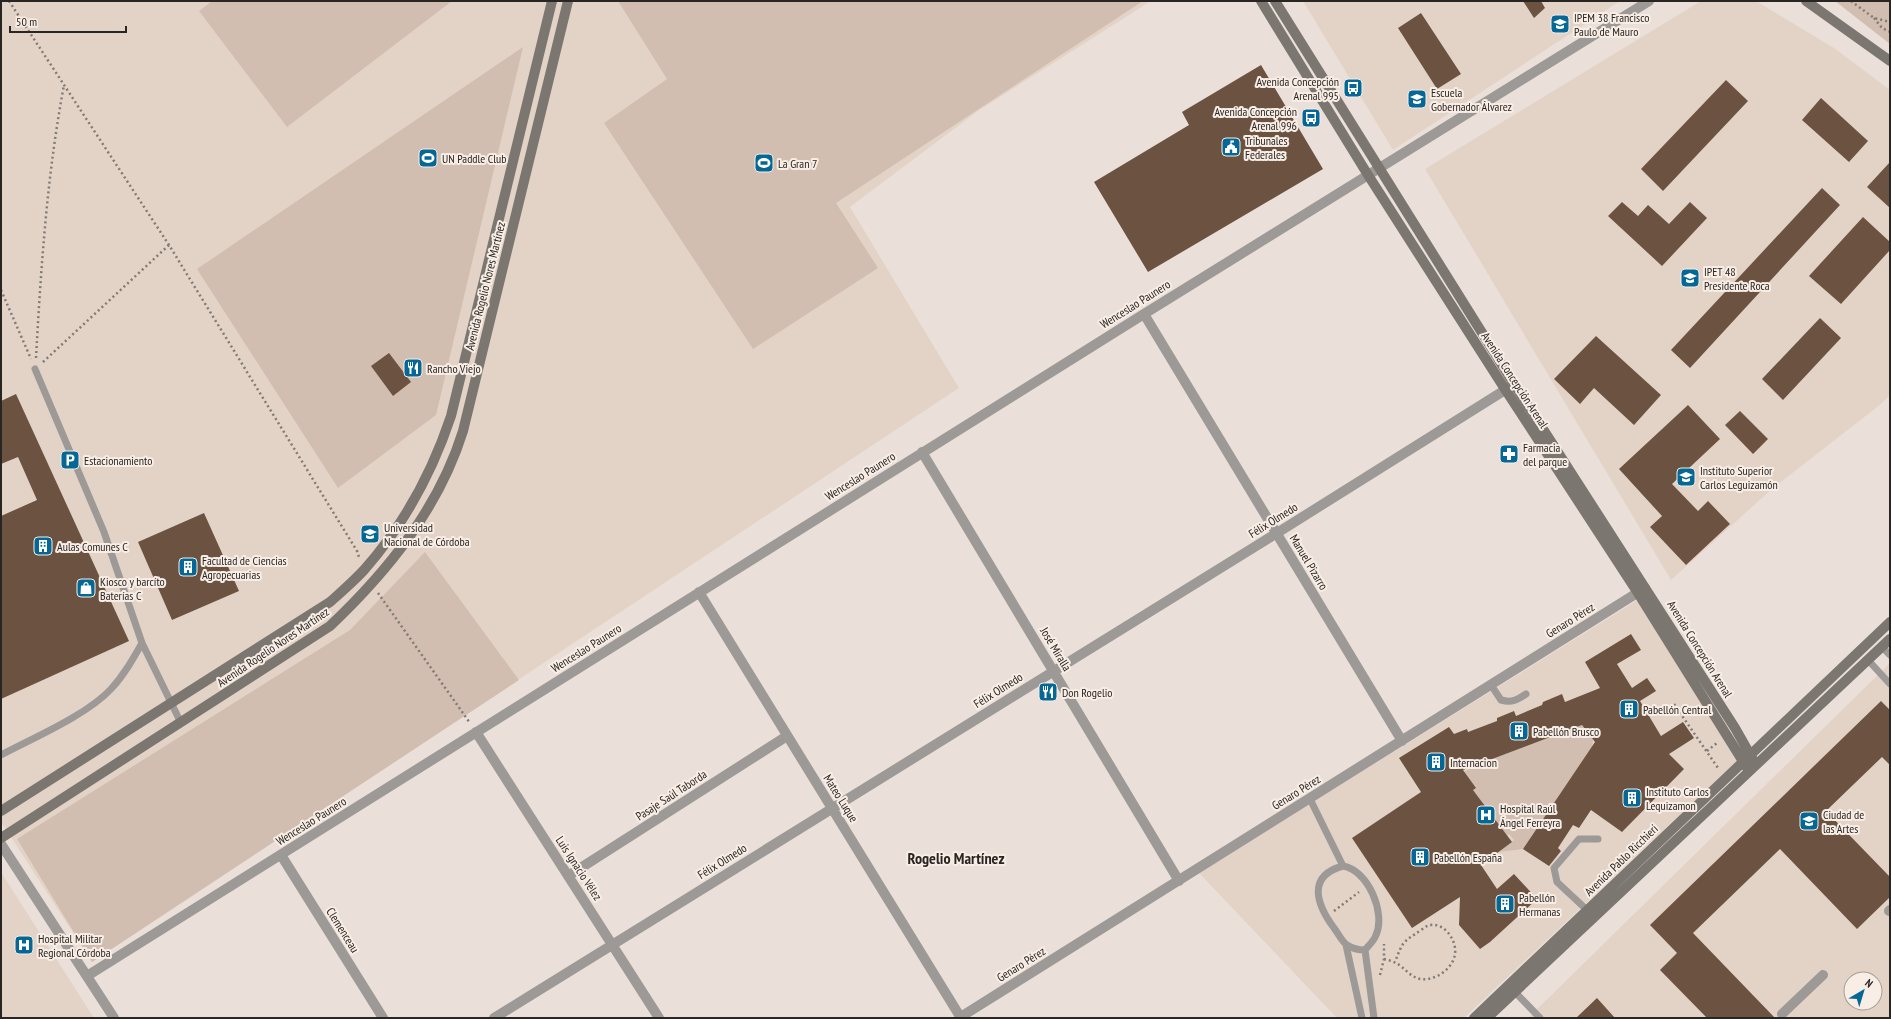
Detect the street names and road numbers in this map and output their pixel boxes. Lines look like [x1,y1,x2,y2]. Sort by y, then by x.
street label: Avenida Rogelio Nores Martínez [462,220,508,352]
street label: Wenceslao Paunero [1097,276,1173,332]
street label: Avenida Concepción Arenal [1478,329,1552,431]
street label: Wenceslao Paunero [822,448,898,504]
street label: Félix Olmedo [1246,499,1300,541]
street label: Manuel Pizarro [1287,532,1331,592]
street label: Avenida Concepción Arenal [1664,598,1736,700]
street label: Genaro Pérez [1543,599,1597,641]
street label: Avenida Rogelio Nores Martínez [214,604,332,690]
street label: Wenceslao Paunero [548,620,624,676]
street label: José Miralla [1037,624,1075,674]
street label: Félix Olmedo [971,669,1025,711]
street label: Pasaje Saúl Taborda [633,766,710,824]
street label: Mateo Luque [820,771,862,825]
street label: Genaro Pérez [1269,771,1323,813]
street label: Wenceslao Paunero [273,793,349,849]
street label: Avenida Pablo Ricchieri [1581,821,1661,899]
street label: Luis Ignacio Vélez [553,833,605,903]
street label: Félix Olmedo [695,840,749,882]
street label: Clemenceau [323,905,363,955]
street label: Genaro Pérez [994,943,1048,985]

